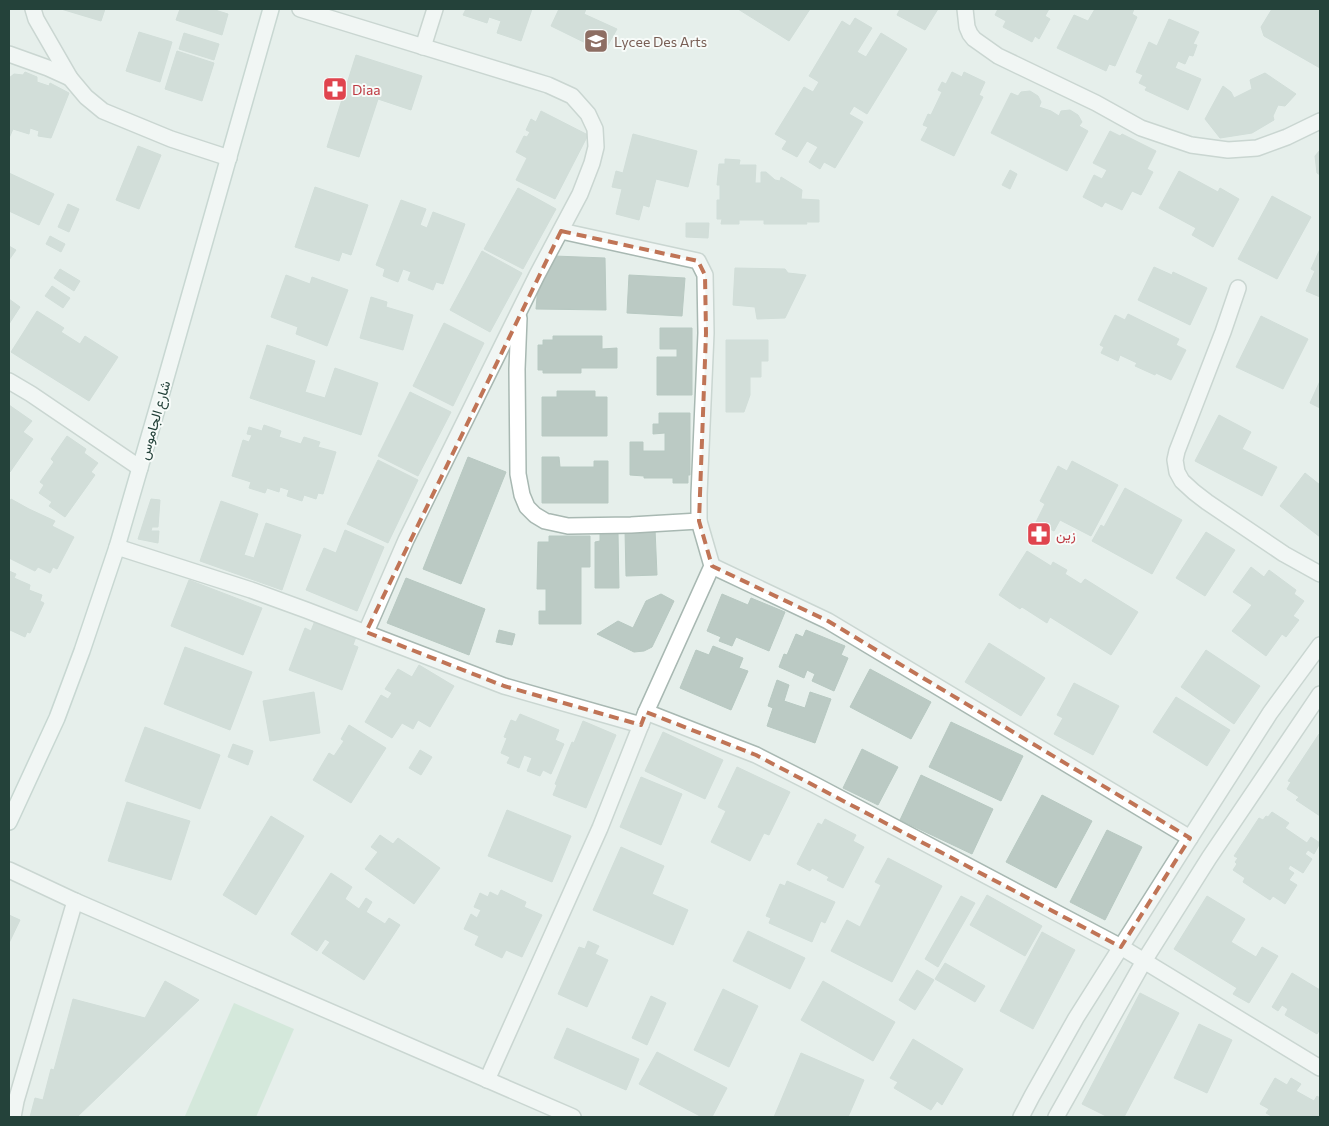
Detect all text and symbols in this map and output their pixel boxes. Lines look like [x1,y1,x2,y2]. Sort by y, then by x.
school or university icon: Lycee Des Arts [583,28,609,54]
place label: Lycee Des Arts [614,33,707,50]
pharmacy icon: Diaa [322,76,348,102]
place label: Diaa [352,81,381,98]
street label: شارع الجاموس [135,378,176,462]
pharmacy icon: زين [1026,521,1052,547]
place label: زين [1056,526,1076,544]

